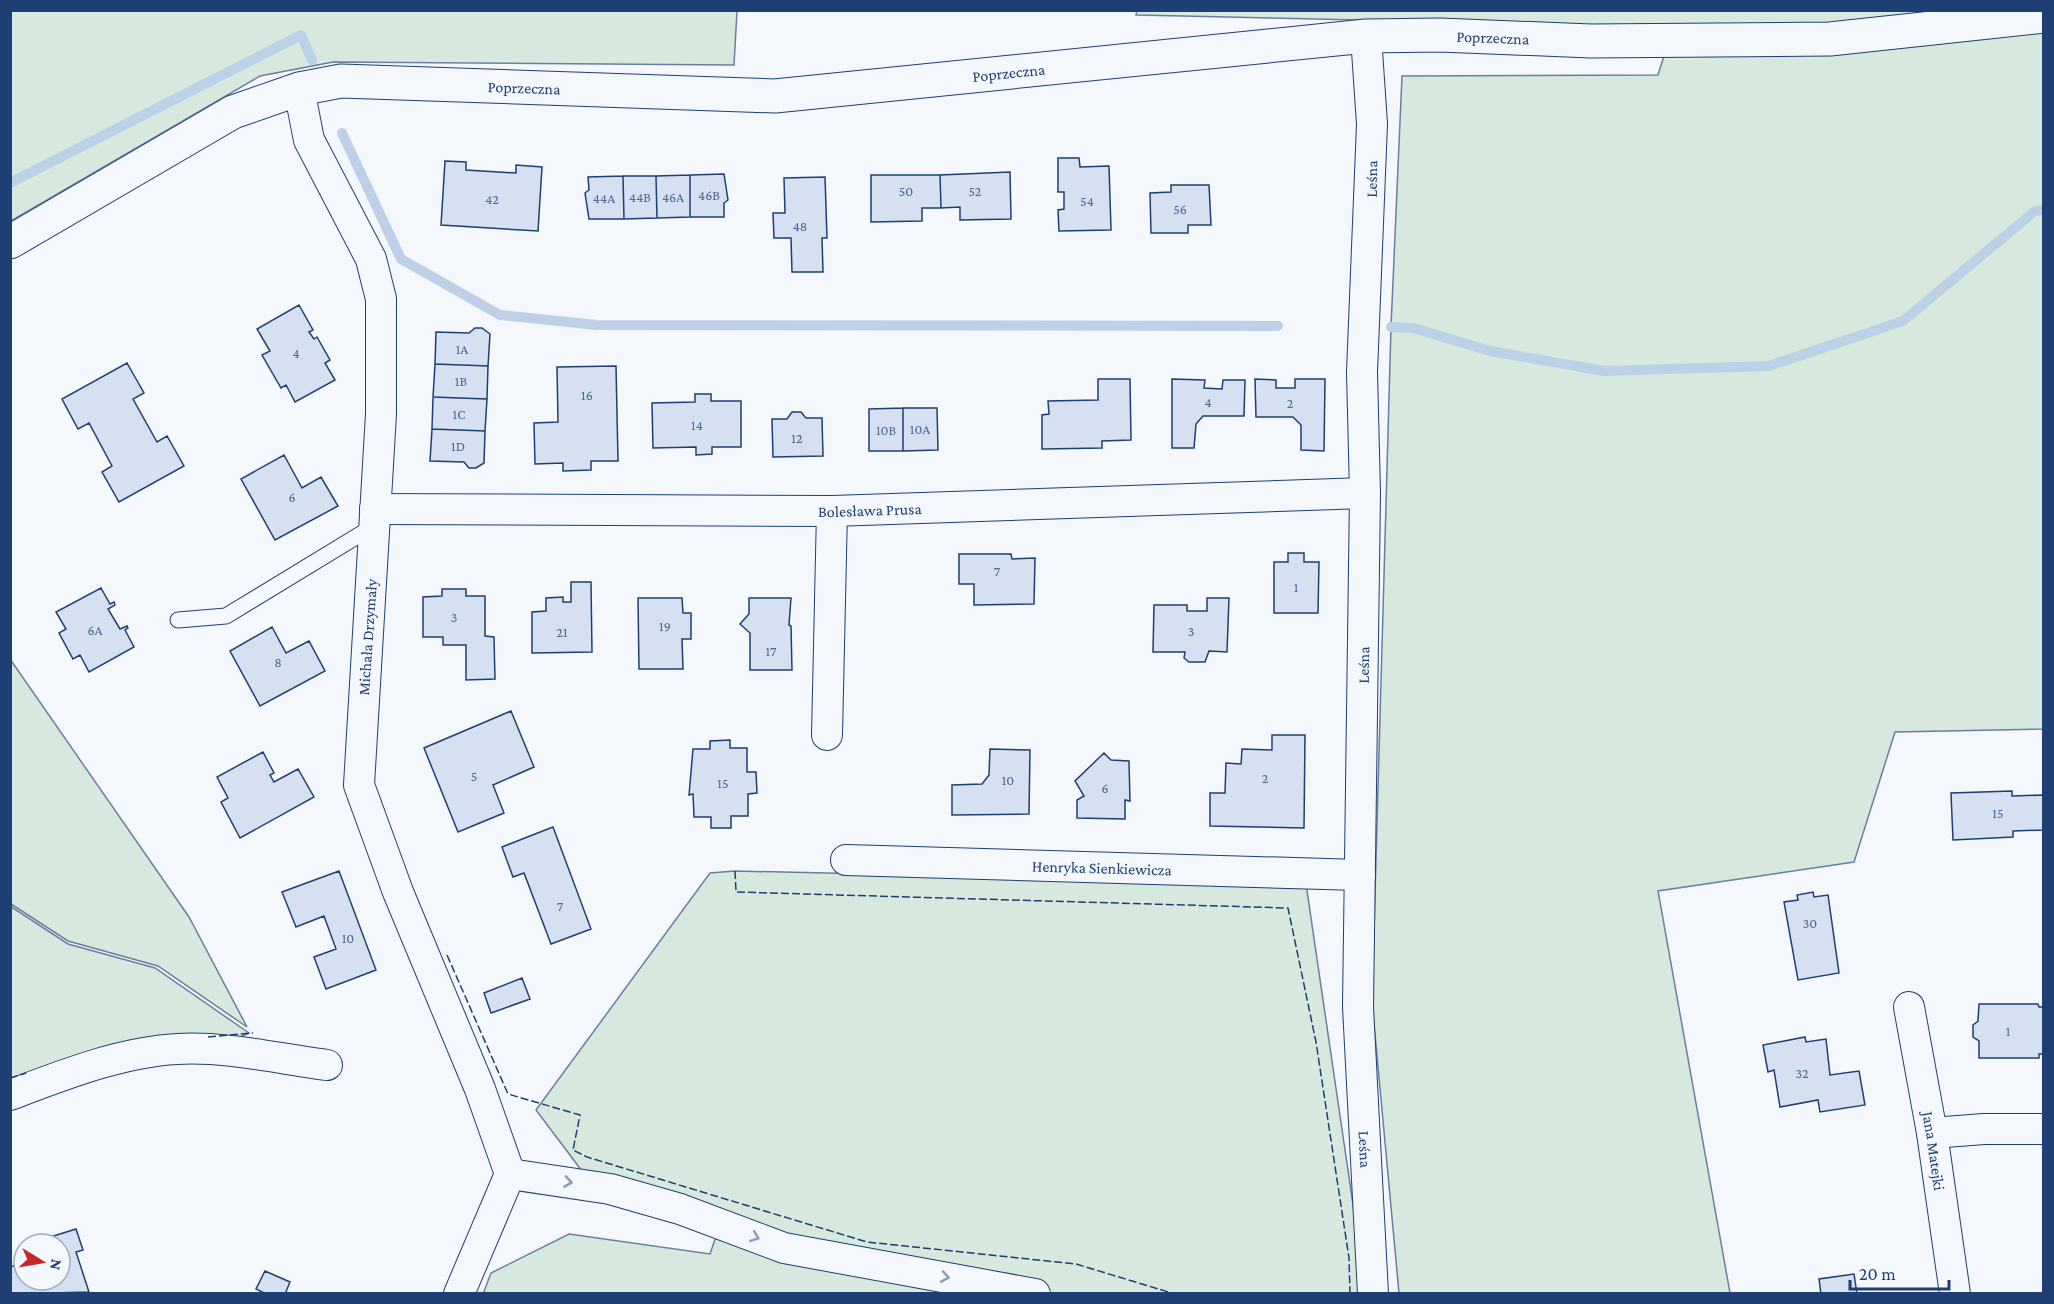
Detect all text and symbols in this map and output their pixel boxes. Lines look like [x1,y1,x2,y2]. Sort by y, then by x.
street label: Poprzeczna [1456,28,1530,48]
street label: Poprzeczna [972,61,1047,85]
street label: Poprzeczna [487,78,561,98]
street label: Leśna [1363,160,1380,198]
house number: 50 [899,183,913,199]
house number: 52 [969,183,982,199]
house number: 46B [698,187,720,203]
house number: 44B [629,189,651,205]
house number: 46A [662,189,684,205]
house number: 44A [593,190,615,206]
house number: 42 [485,191,499,207]
house number: 54 [1080,193,1094,209]
house number: 56 [1173,201,1187,217]
house number: 48 [793,218,807,234]
house number: 1A [456,341,468,357]
house number: 4 [292,345,300,361]
house number: 1B [455,373,467,389]
house number: 16 [581,387,593,403]
house number: 4 [1204,394,1212,410]
house number: 2 [1287,395,1294,411]
house number: 1C [453,406,465,422]
house number: 14 [691,417,703,433]
house number: 10A [910,421,930,437]
house number: 10B [876,422,896,438]
house number: 12 [791,430,803,446]
house number: 1D [451,438,465,454]
house number: 6 [288,489,296,505]
street label: Bolesława Prusa [818,500,923,520]
house number: 7 [994,563,1001,579]
street label: Michała Drzymały [355,577,381,696]
house number: 1 [1294,579,1299,595]
house number: 3 [451,609,457,625]
house number: 19 [659,618,671,634]
house number: 6A [88,622,103,638]
house number: 3 [1188,623,1194,639]
house number: 21 [556,624,568,640]
house number: 17 [765,643,777,659]
street label: Leśna [1355,646,1372,684]
house number: 8 [274,654,282,670]
house number: 5 [471,768,477,784]
house number: 2 [1262,770,1269,786]
house number: 10 [1002,772,1014,788]
house number: 15 [717,775,729,791]
house number: 6 [1101,780,1109,796]
house number: 15 [1992,805,2004,821]
street label: Henryka Sienkiewicza [1032,857,1173,879]
house number: 7 [557,898,564,914]
house number: 30 [1803,915,1817,931]
house number: 10 [342,930,354,946]
house number: 1 [2006,1023,2011,1039]
house number: 32 [1795,1065,1809,1081]
street label: Jana Matejki [1918,1108,1948,1192]
street label: Leśna [1355,1130,1374,1169]
one-way arrow [563,1176,573,1188]
one-way arrow [748,1230,759,1242]
north arrow [12,1232,72,1292]
scale bar [1850,1253,1949,1291]
text: N [47,1258,66,1272]
text: 20 m [1859,1264,1896,1284]
one-way arrow [940,1270,950,1283]

